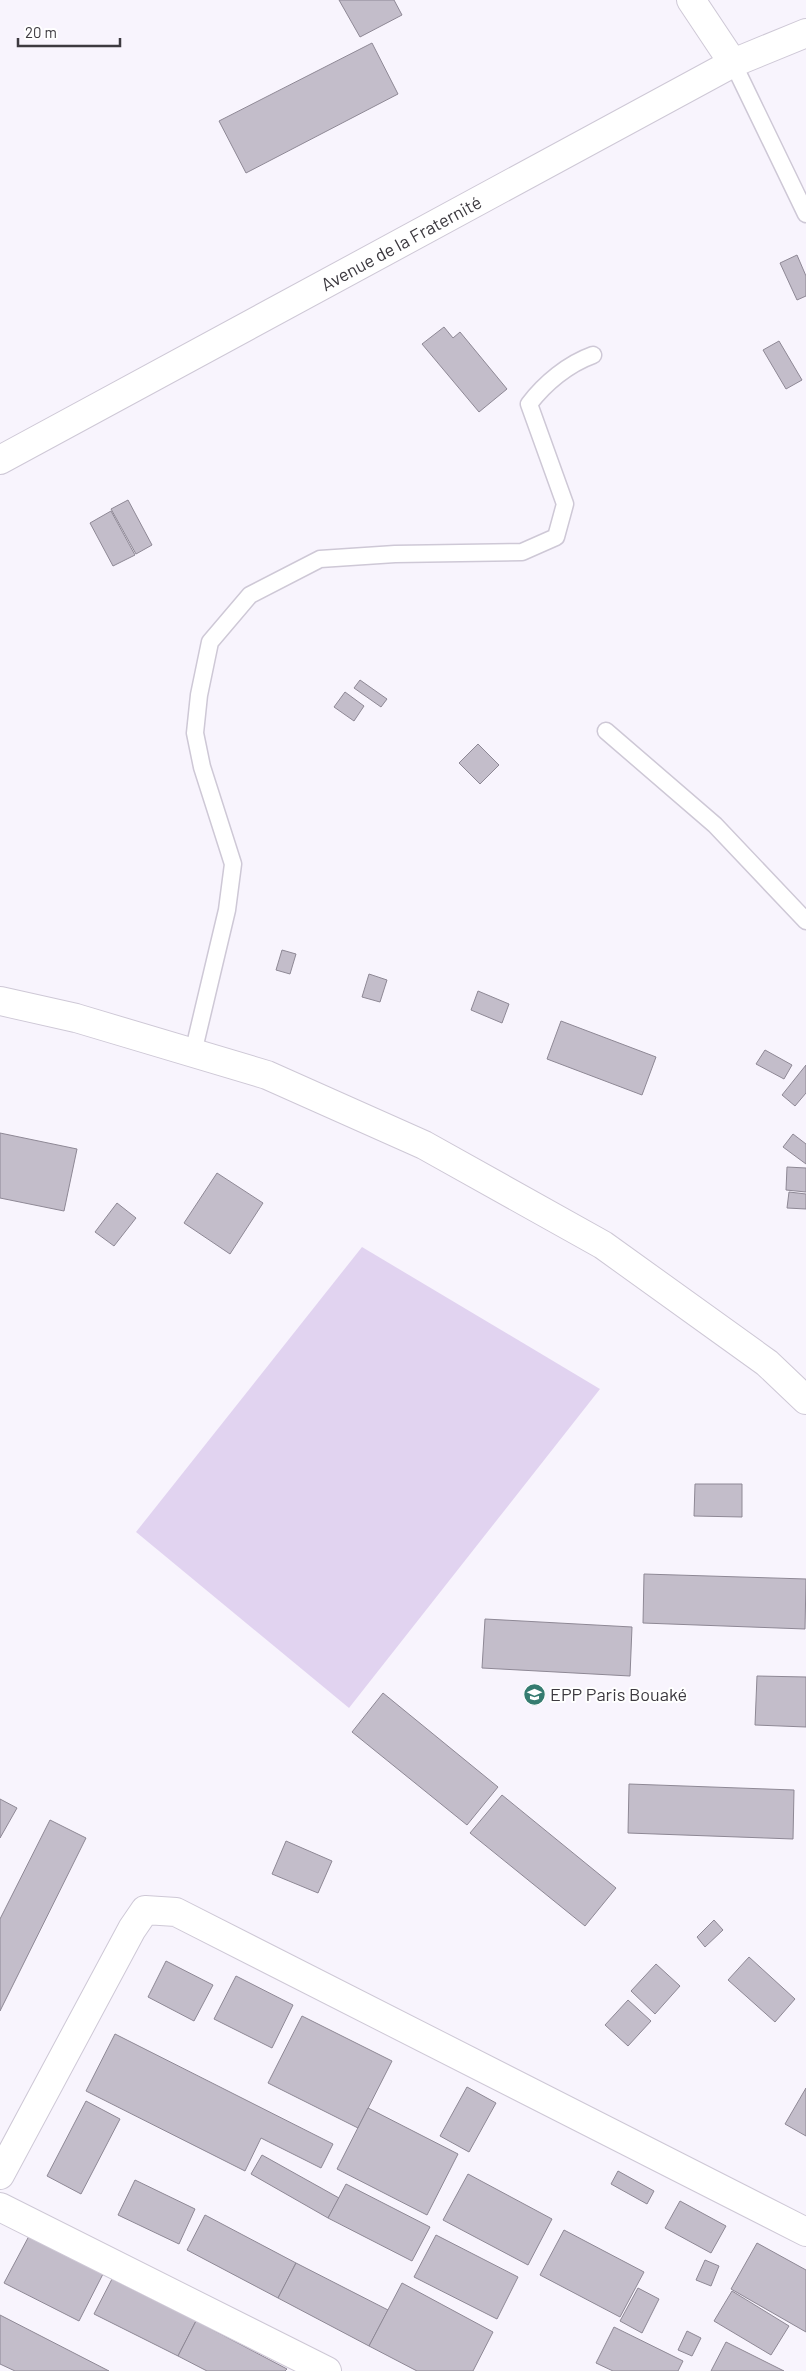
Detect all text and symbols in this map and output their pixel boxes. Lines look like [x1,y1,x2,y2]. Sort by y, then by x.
scale bar [18,15,120,47]
text: 20 m [25,23,57,41]
street label: Avenue de la Fraternité [317,190,485,295]
school or university icon: EPP Paris Bouaké [522,1682,546,1706]
place label: EPP Paris Bouaké [550,1683,687,1705]

